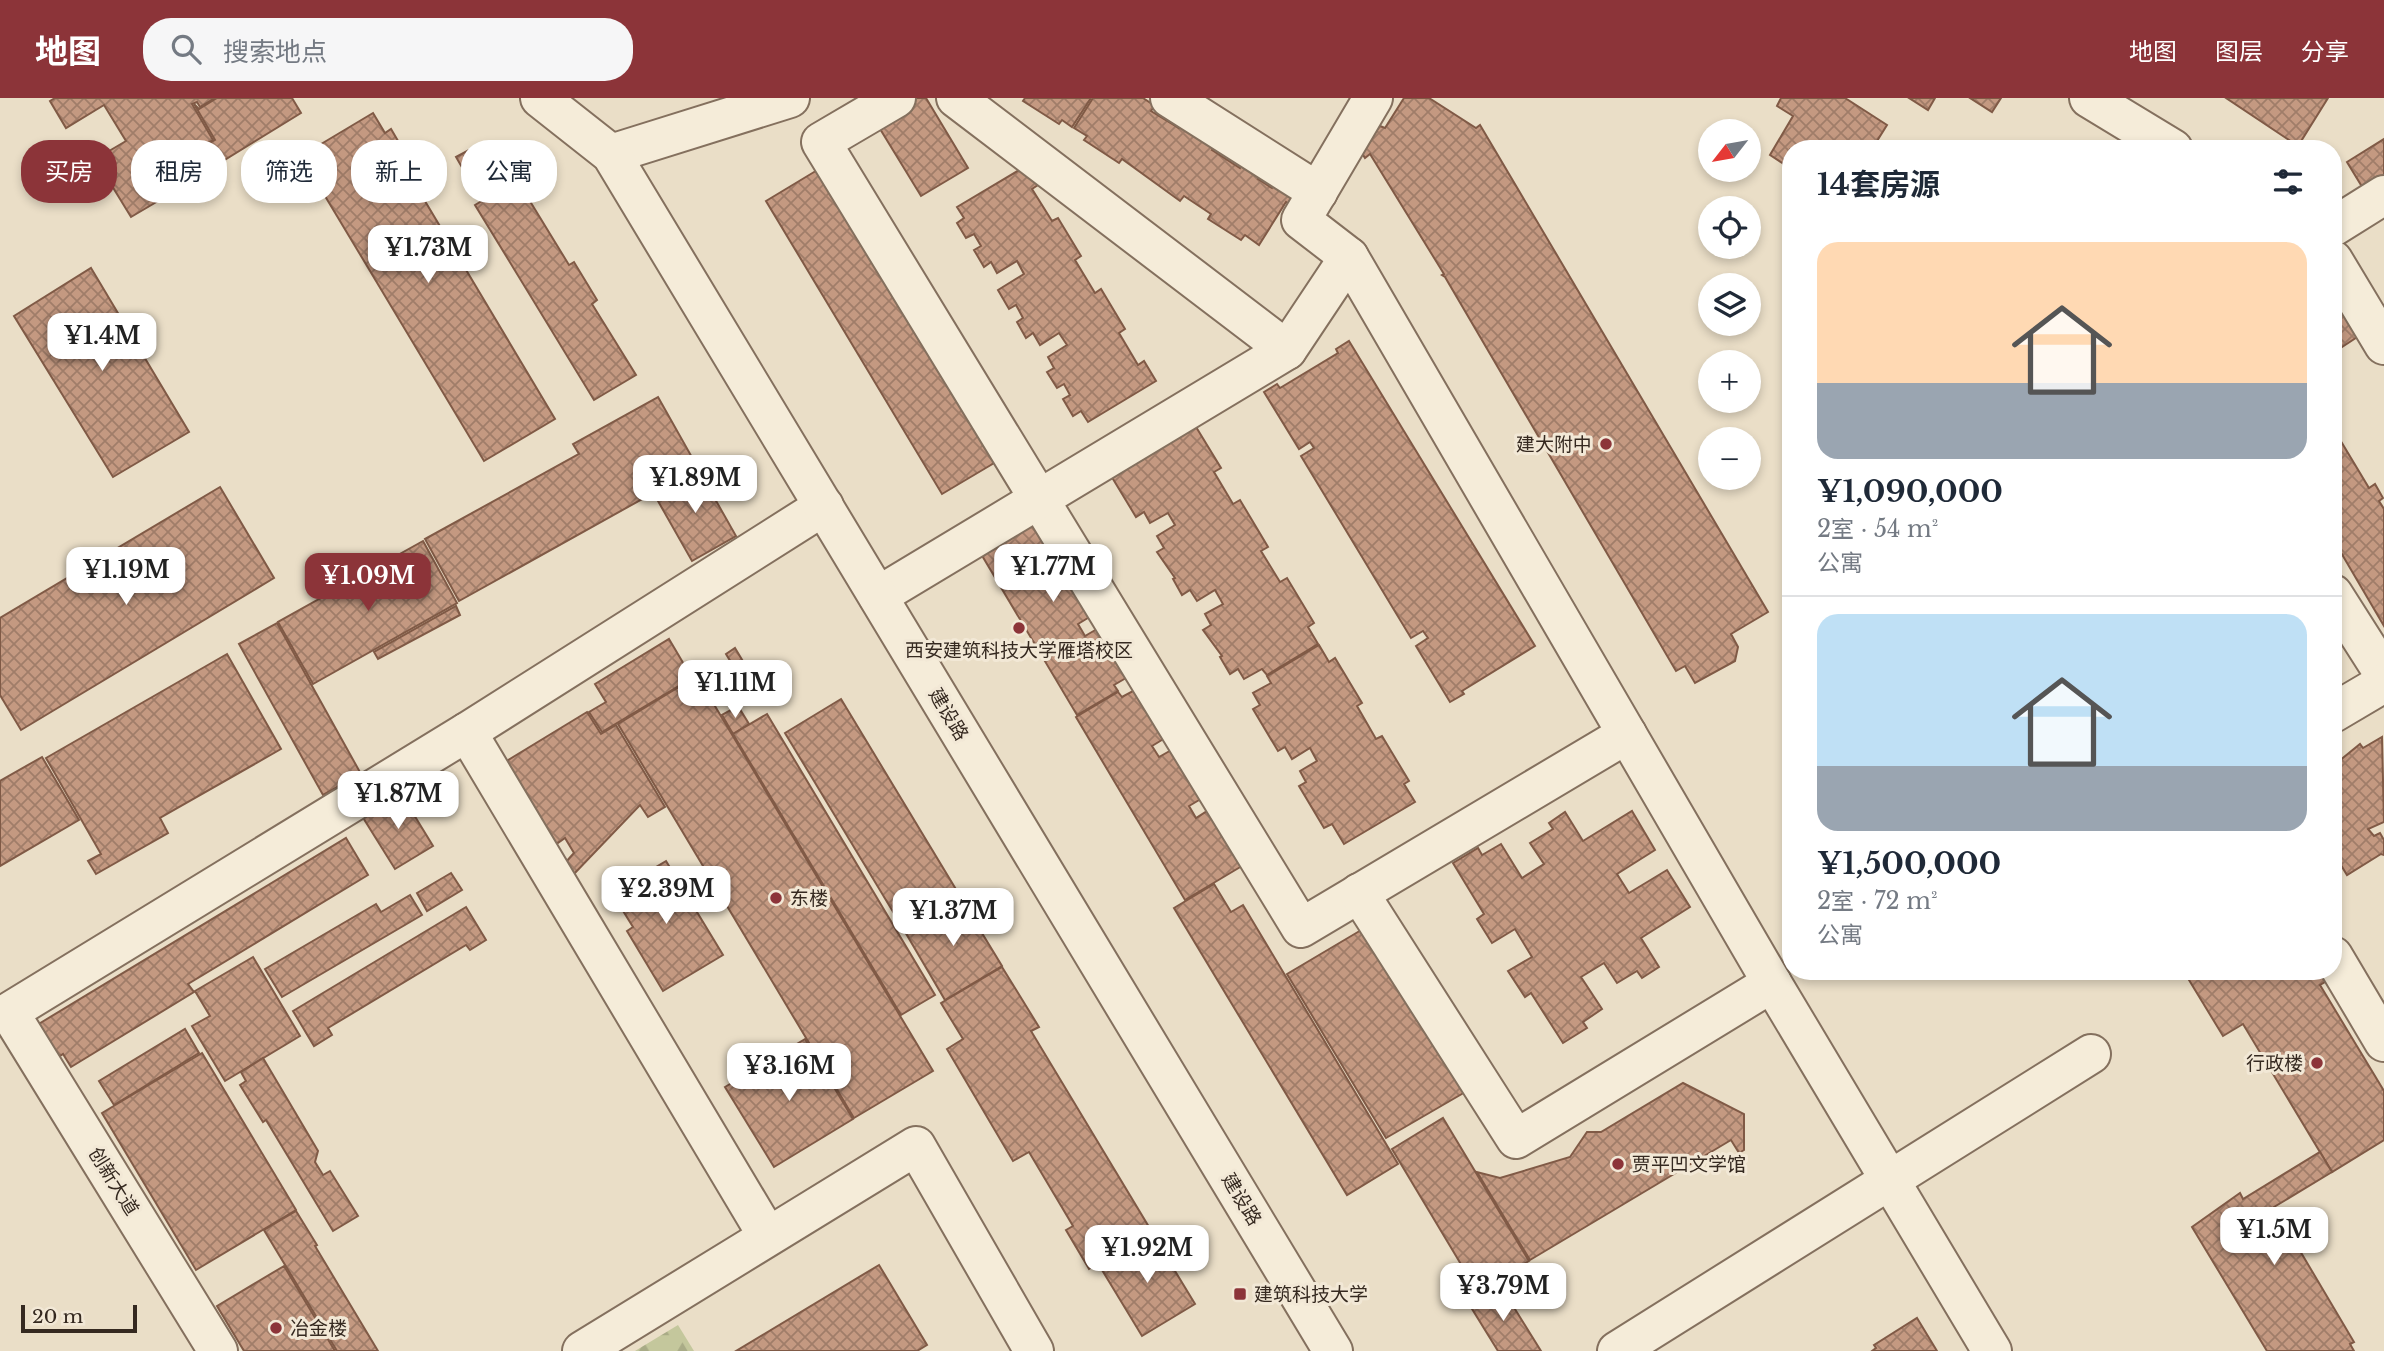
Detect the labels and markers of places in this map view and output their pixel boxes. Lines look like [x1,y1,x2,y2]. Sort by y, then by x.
pin: ¥1.73M [371,226,485,285]
pin: ¥1.4M [53,314,151,373]
place label: 建大附中 [1516,433,1592,456]
marker: 建大附中 [1598,436,1614,452]
pin: ¥1.89M [638,456,752,515]
pin: ¥1.77M [996,545,1110,604]
pin: ¥1.19M [69,547,183,607]
pin: ¥1.09M [311,554,425,613]
marker: 西安建筑科技大学雁塔校区 [1011,620,1027,636]
place label: 西安建筑科技大学雁塔校区 [905,639,1133,662]
pin: ¥1.11M [678,660,792,720]
pin: ¥1.87M [341,772,455,831]
pin: ¥2.39M [609,866,723,926]
place label: 东楼 [790,887,828,910]
pin: ¥1.37M [896,888,1010,948]
marker: 东楼 [768,890,784,906]
pin: ¥3.16M [732,1044,846,1103]
place label: 行政楼 [2246,1052,2303,1075]
marker: 行政楼 [2309,1055,2325,1071]
place label: 贾平凹文学馆 [1632,1153,1746,1176]
marker: 贾平凹文学馆 [1610,1156,1626,1172]
pin: ¥1.5M [2225,1208,2323,1267]
pin: ¥1.92M [1090,1226,1204,1285]
pin: ¥3.79M [1446,1264,1560,1323]
place label: 建筑科技大学 [1254,1283,1368,1306]
marker: 建筑科技大学 [1232,1286,1248,1302]
place label: 冶金楼 [290,1317,347,1340]
marker: 冶金楼 [268,1320,284,1336]

